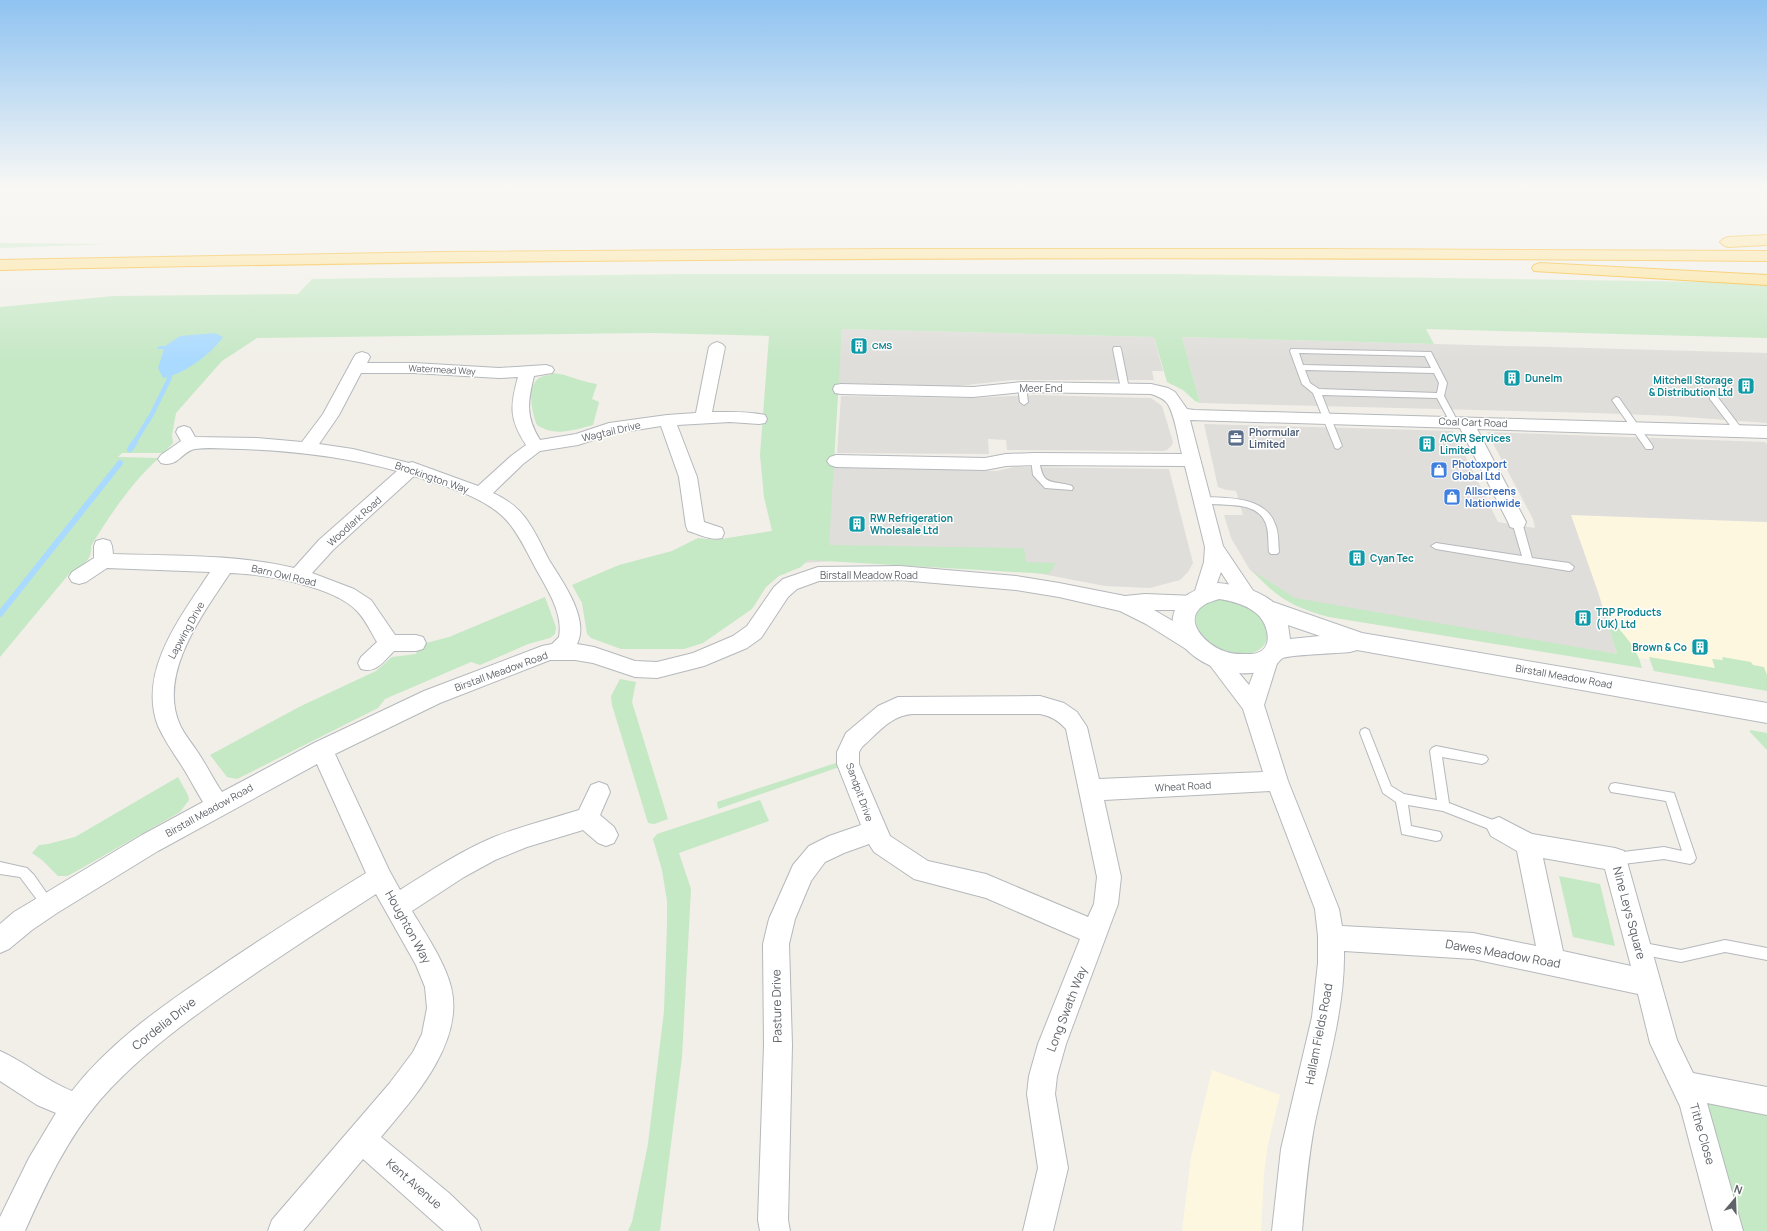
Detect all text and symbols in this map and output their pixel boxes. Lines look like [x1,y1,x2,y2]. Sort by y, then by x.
building icon: CMS [849,336,869,356]
place label: CMS [872,339,892,352]
street label: Watermead Way [408,361,476,378]
building icon: Dunelm [1502,368,1522,388]
place label: Dunelm [1525,371,1562,385]
place label: Mitchell Storage & Distribution Ltd [1649,373,1733,399]
building icon: Mitchell Storage & Distribution Ltd [1736,376,1756,396]
street label: Meer End [1019,381,1063,395]
street label: Coal Cart Road [1438,414,1508,430]
street label: Wagtail Drive [580,417,642,445]
place label: Phormular Limited [1249,425,1300,451]
office icon: Phormular Limited [1226,428,1246,448]
place label: ACVR Services Limited [1440,431,1511,457]
building icon: ACVR Services Limited [1417,434,1437,454]
place label: Photoxport Global Ltd [1452,457,1507,483]
street label: Brockington Way [393,458,472,496]
shop icon: Photoxport Global Ltd [1429,460,1449,480]
place label: Allscreens Nationwide [1465,484,1521,510]
shop icon: Allscreens Nationwide [1442,487,1462,507]
street label: Woodlark Road [324,493,384,549]
place label: RW Refrigeration Wholesale Ltd [870,511,953,537]
building icon: RW Refrigeration Wholesale Ltd [847,514,867,534]
building icon: Cyan Tec [1347,548,1367,568]
place label: Cyan Tec [1370,551,1414,565]
street label: Barn Owl Road [250,561,318,589]
street label: Birstall Meadow Road [820,568,918,582]
street label: Lapwing Drive [164,599,208,661]
place label: TRP Products (UK) Ltd [1596,605,1662,631]
building icon: TRP Products (UK) Ltd [1573,608,1593,628]
building icon: Brown & Co [1690,637,1710,657]
place label: Brown & Co [1632,640,1687,654]
street label: Birstall Meadow Road [453,648,550,694]
street label: Birstall Meadow Road [1514,661,1614,691]
street label: Sandpit Drive [843,761,877,823]
street label: Wheat Road [1155,778,1212,794]
street label: Birstall Meadow Road [163,780,255,840]
street label: Nine Leys Square [1609,865,1650,961]
street label: Houghton Way [381,887,436,967]
street label: Dawes Meadow Road [1444,935,1562,972]
street label: Long Swath Way [1042,963,1091,1054]
street label: Pasture Drive [767,969,786,1043]
street label: Hallam Fields Road [1300,982,1337,1086]
street label: Cordelia Drive [128,993,199,1054]
street label: Tithe Close [1686,1101,1719,1167]
street label: Kent Avenue [383,1155,446,1213]
north arrow [1715,1179,1755,1219]
text: N [1732,1181,1745,1197]

